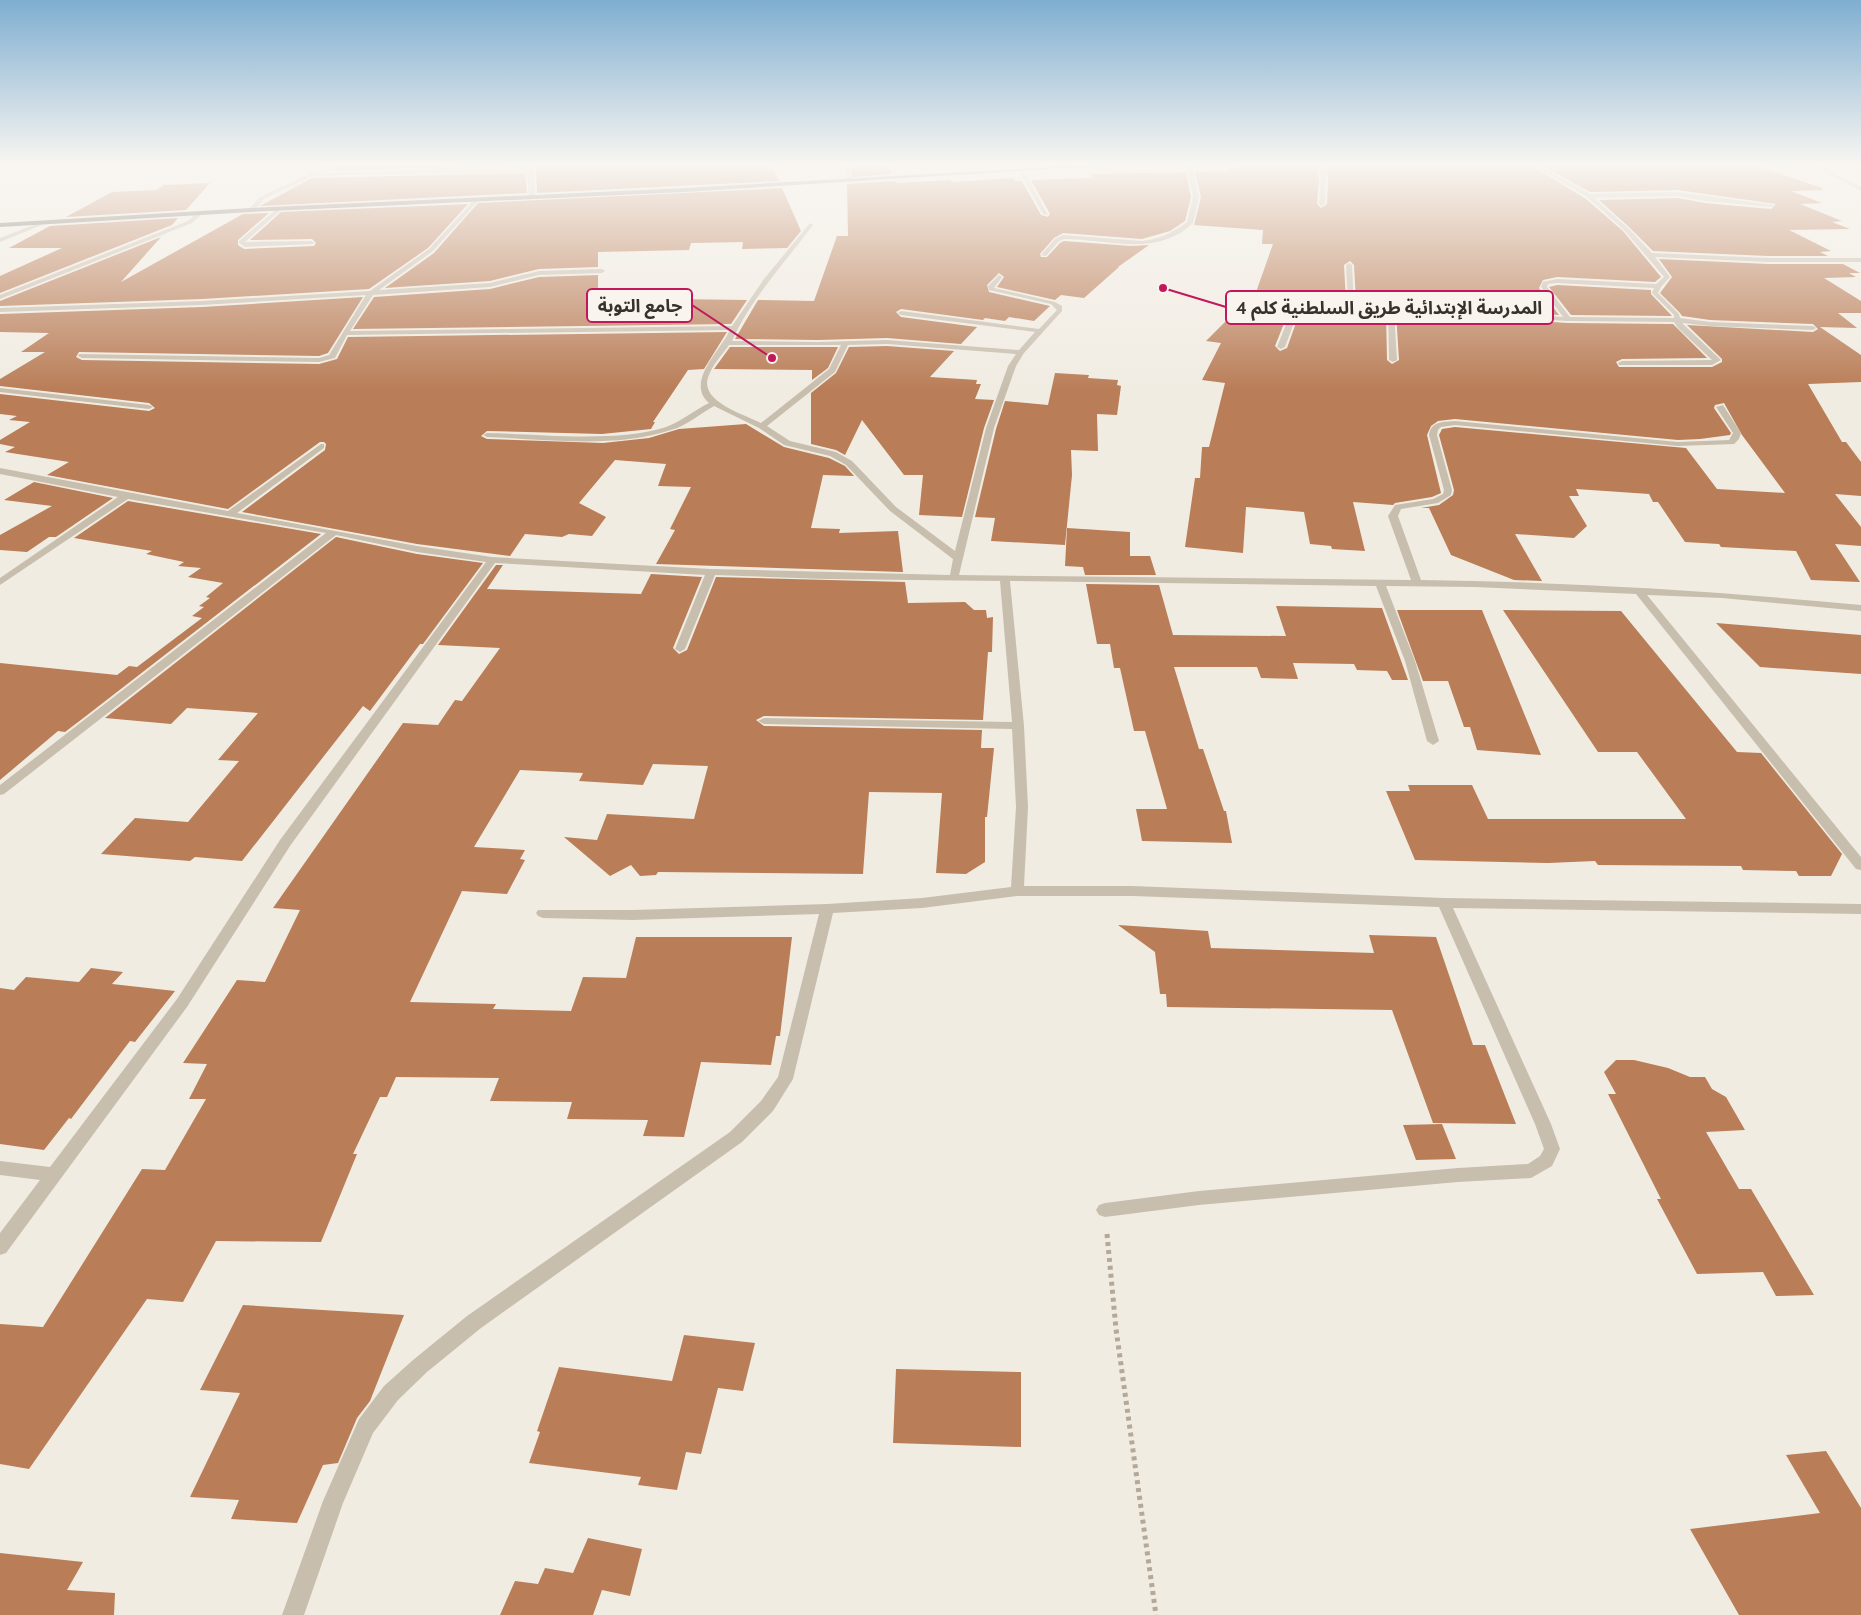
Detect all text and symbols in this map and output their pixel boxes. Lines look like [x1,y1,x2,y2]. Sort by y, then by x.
callout: جامع التوبة [587,289,692,322]
callout: المدرسة الإبتدائية طريق السلطنية كلم 4 [1226,291,1553,324]
text: جامع التوبة [598,295,682,319]
text: المدرسة الإبتدائية طريق السلطنية كلم 4 [1236,297,1542,321]

